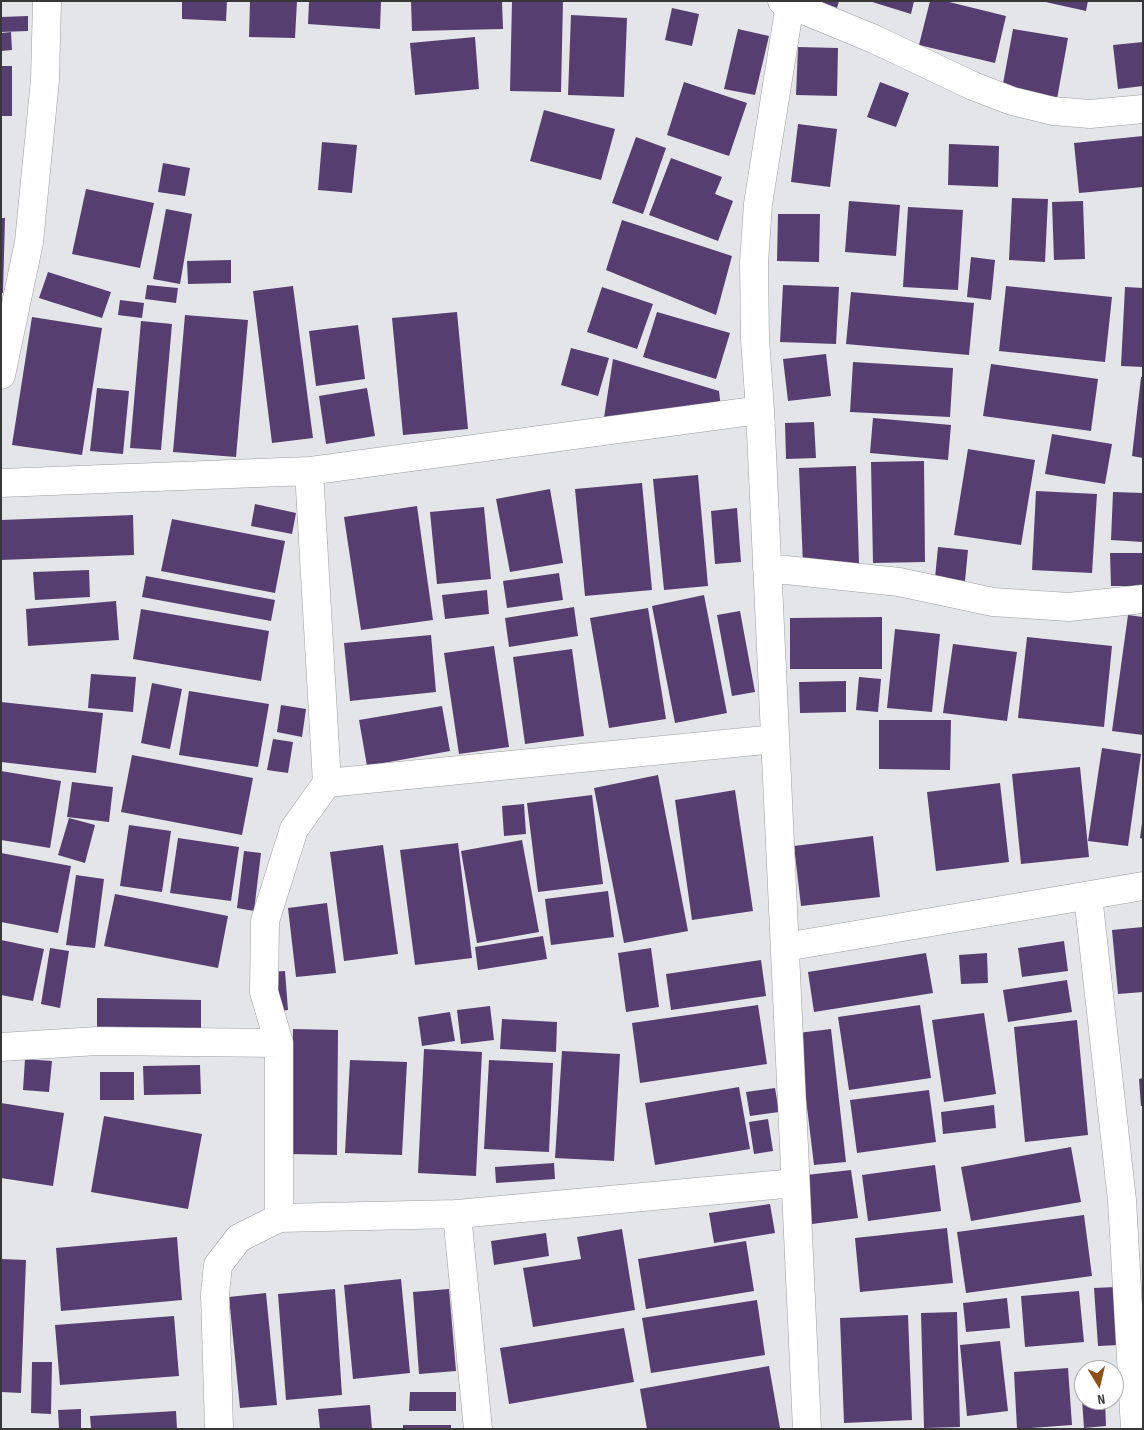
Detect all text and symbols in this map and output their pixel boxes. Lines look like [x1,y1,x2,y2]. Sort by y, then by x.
north arrow [1074,1360,1124,1410]
text: N [1096,1390,1106,1408]

